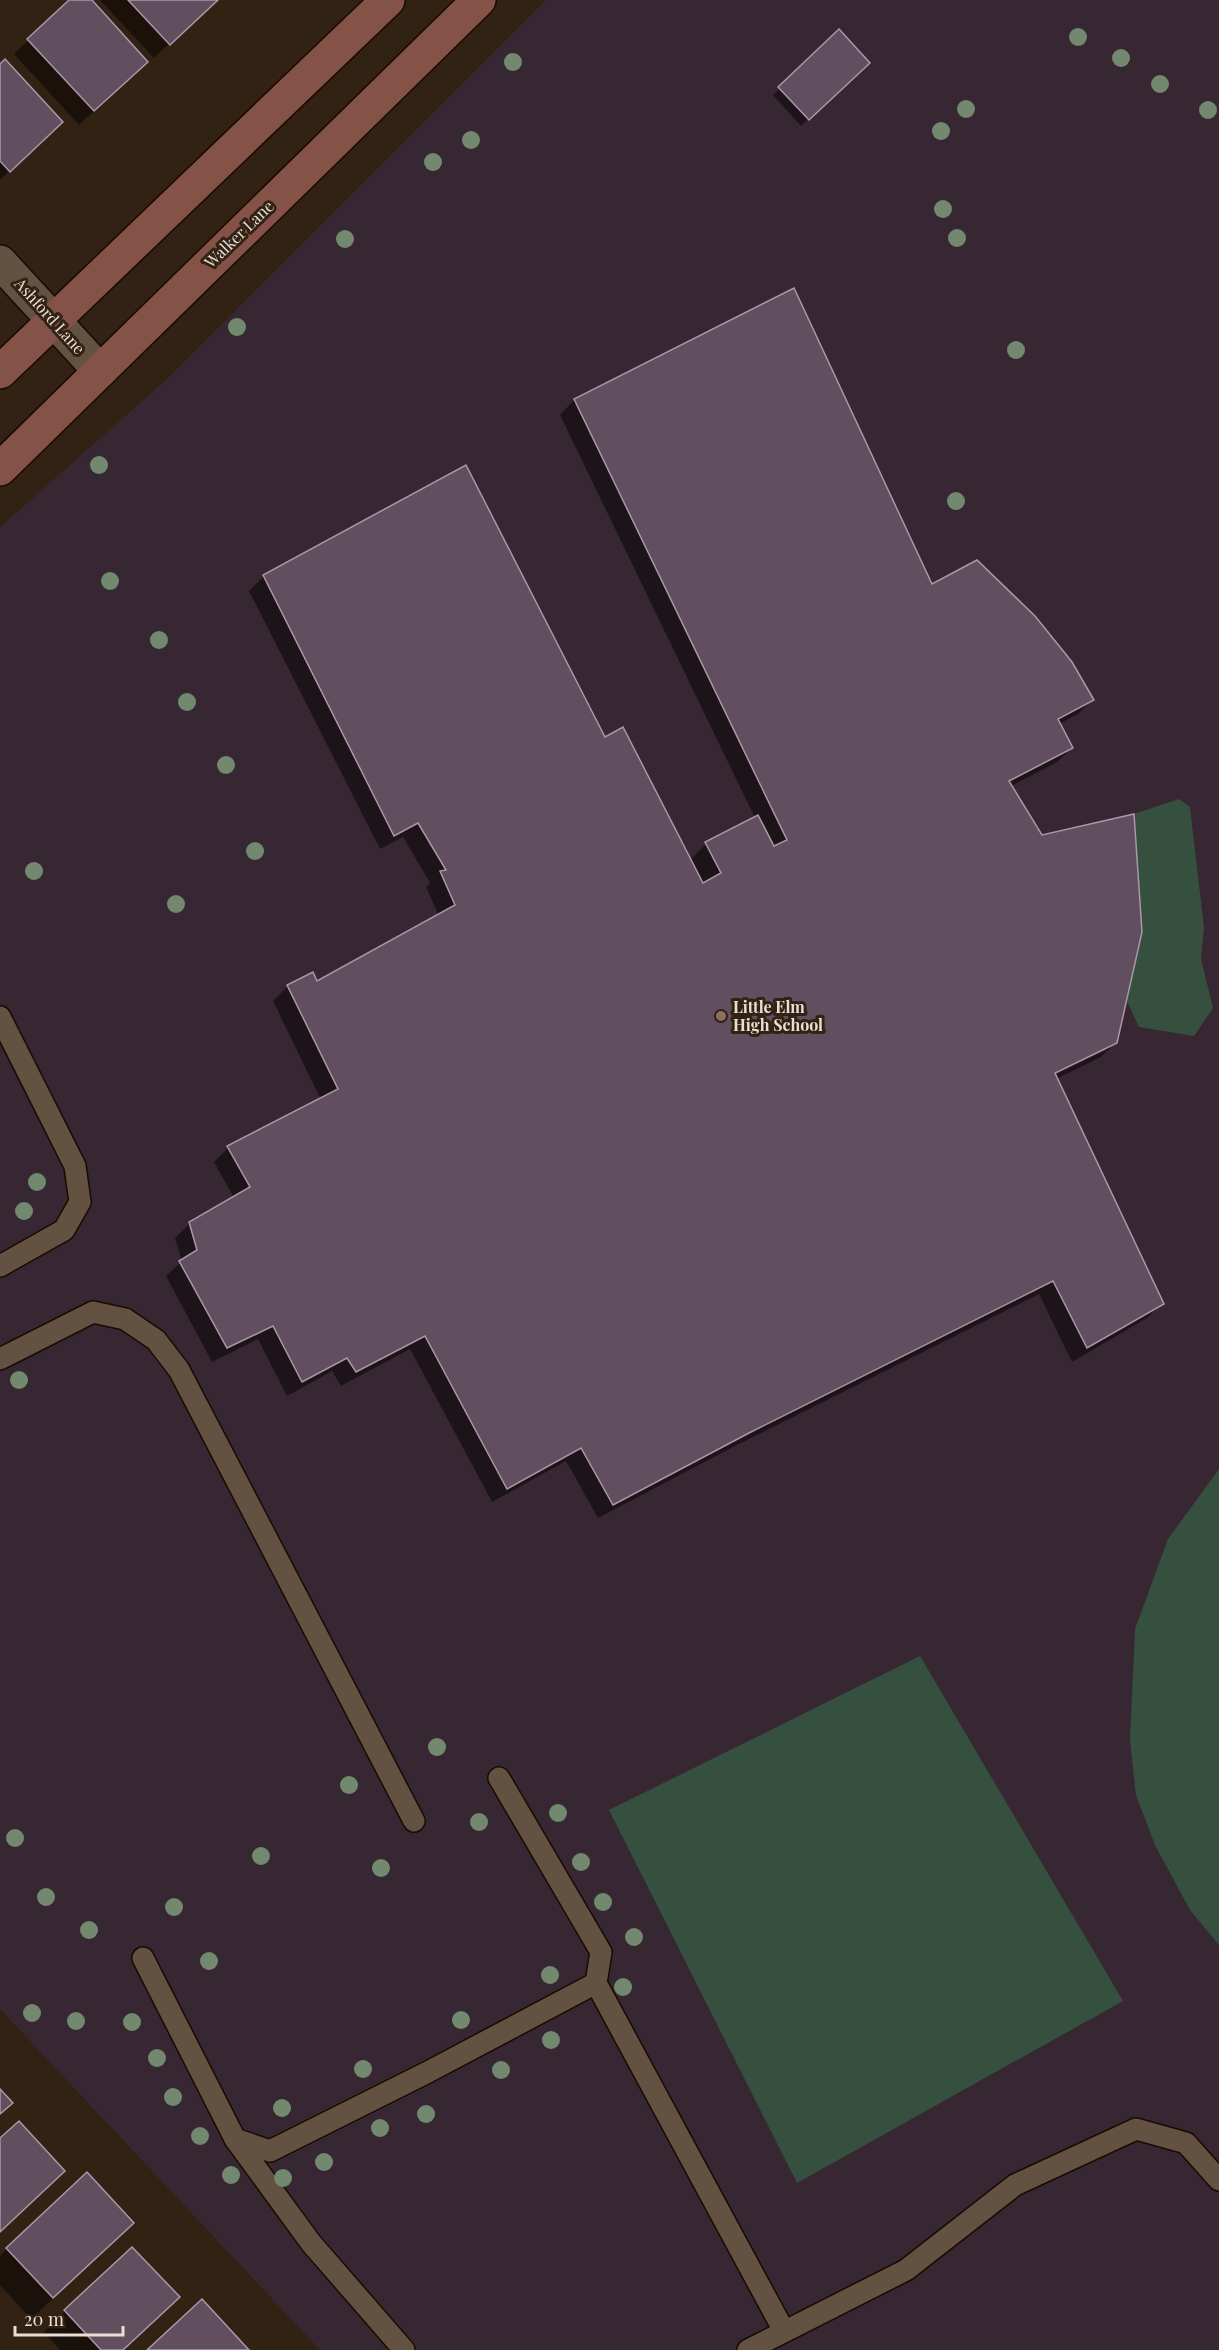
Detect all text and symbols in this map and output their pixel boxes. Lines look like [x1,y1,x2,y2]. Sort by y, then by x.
street label: Walker Lane [199,195,278,273]
street label: Ashford Lane [10,272,90,358]
place label: Little Elm High School [733,996,823,1035]
marker: Little Elm High School [714,1009,728,1023]
scale bar [15,2299,123,2337]
text: 20 m [24,2307,64,2331]

